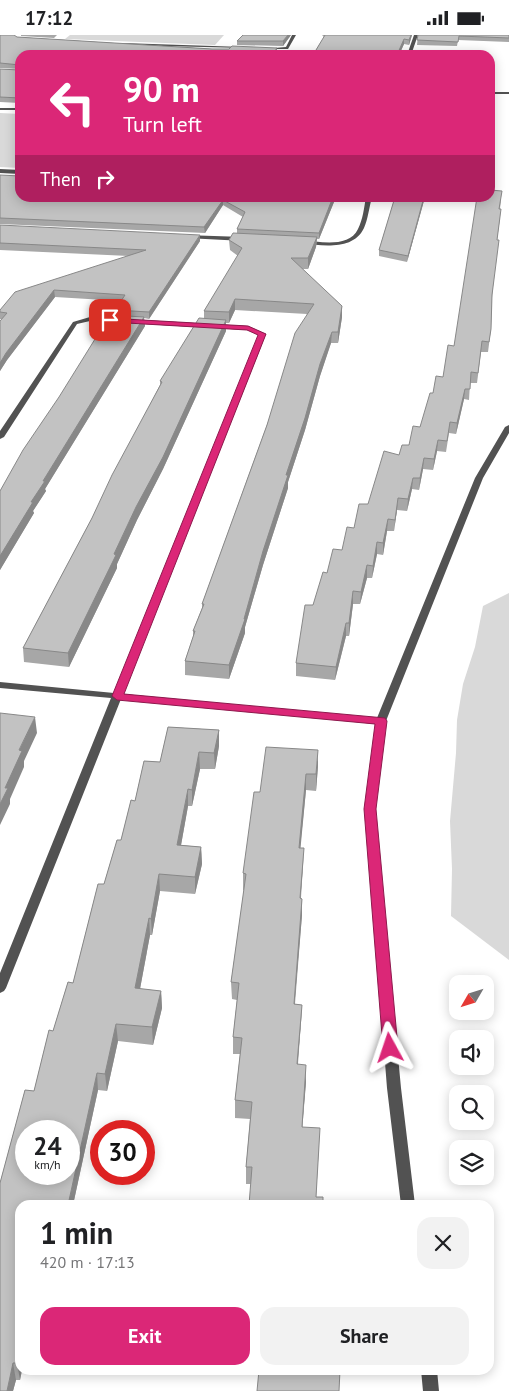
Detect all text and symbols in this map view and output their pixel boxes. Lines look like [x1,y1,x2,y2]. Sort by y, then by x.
text: 17:12 [25,6,73,30]
text: 90 m [123,66,200,112]
icon: left [40,70,105,135]
text: Turn left [123,110,202,138]
icon: right [91,165,119,193]
text: Then [40,167,81,191]
pin [89,299,131,341]
icon: arrive [96,306,124,334]
north arrow [449,975,494,1020]
map controls [449,975,494,1185]
position arrow [363,1021,415,1073]
button: sound [449,1030,494,1075]
button: search [449,1085,494,1130]
speed limit sign: 30 [90,1120,155,1185]
text: 24 [33,1130,62,1162]
button: layers [449,1140,494,1185]
text: km/h [34,1157,61,1172]
text: 1 min [40,1213,113,1252]
button: close [417,1217,469,1269]
text: 420 m · 17:13 [40,1252,135,1272]
button: Exit [40,1307,250,1365]
button: Share [260,1307,469,1365]

